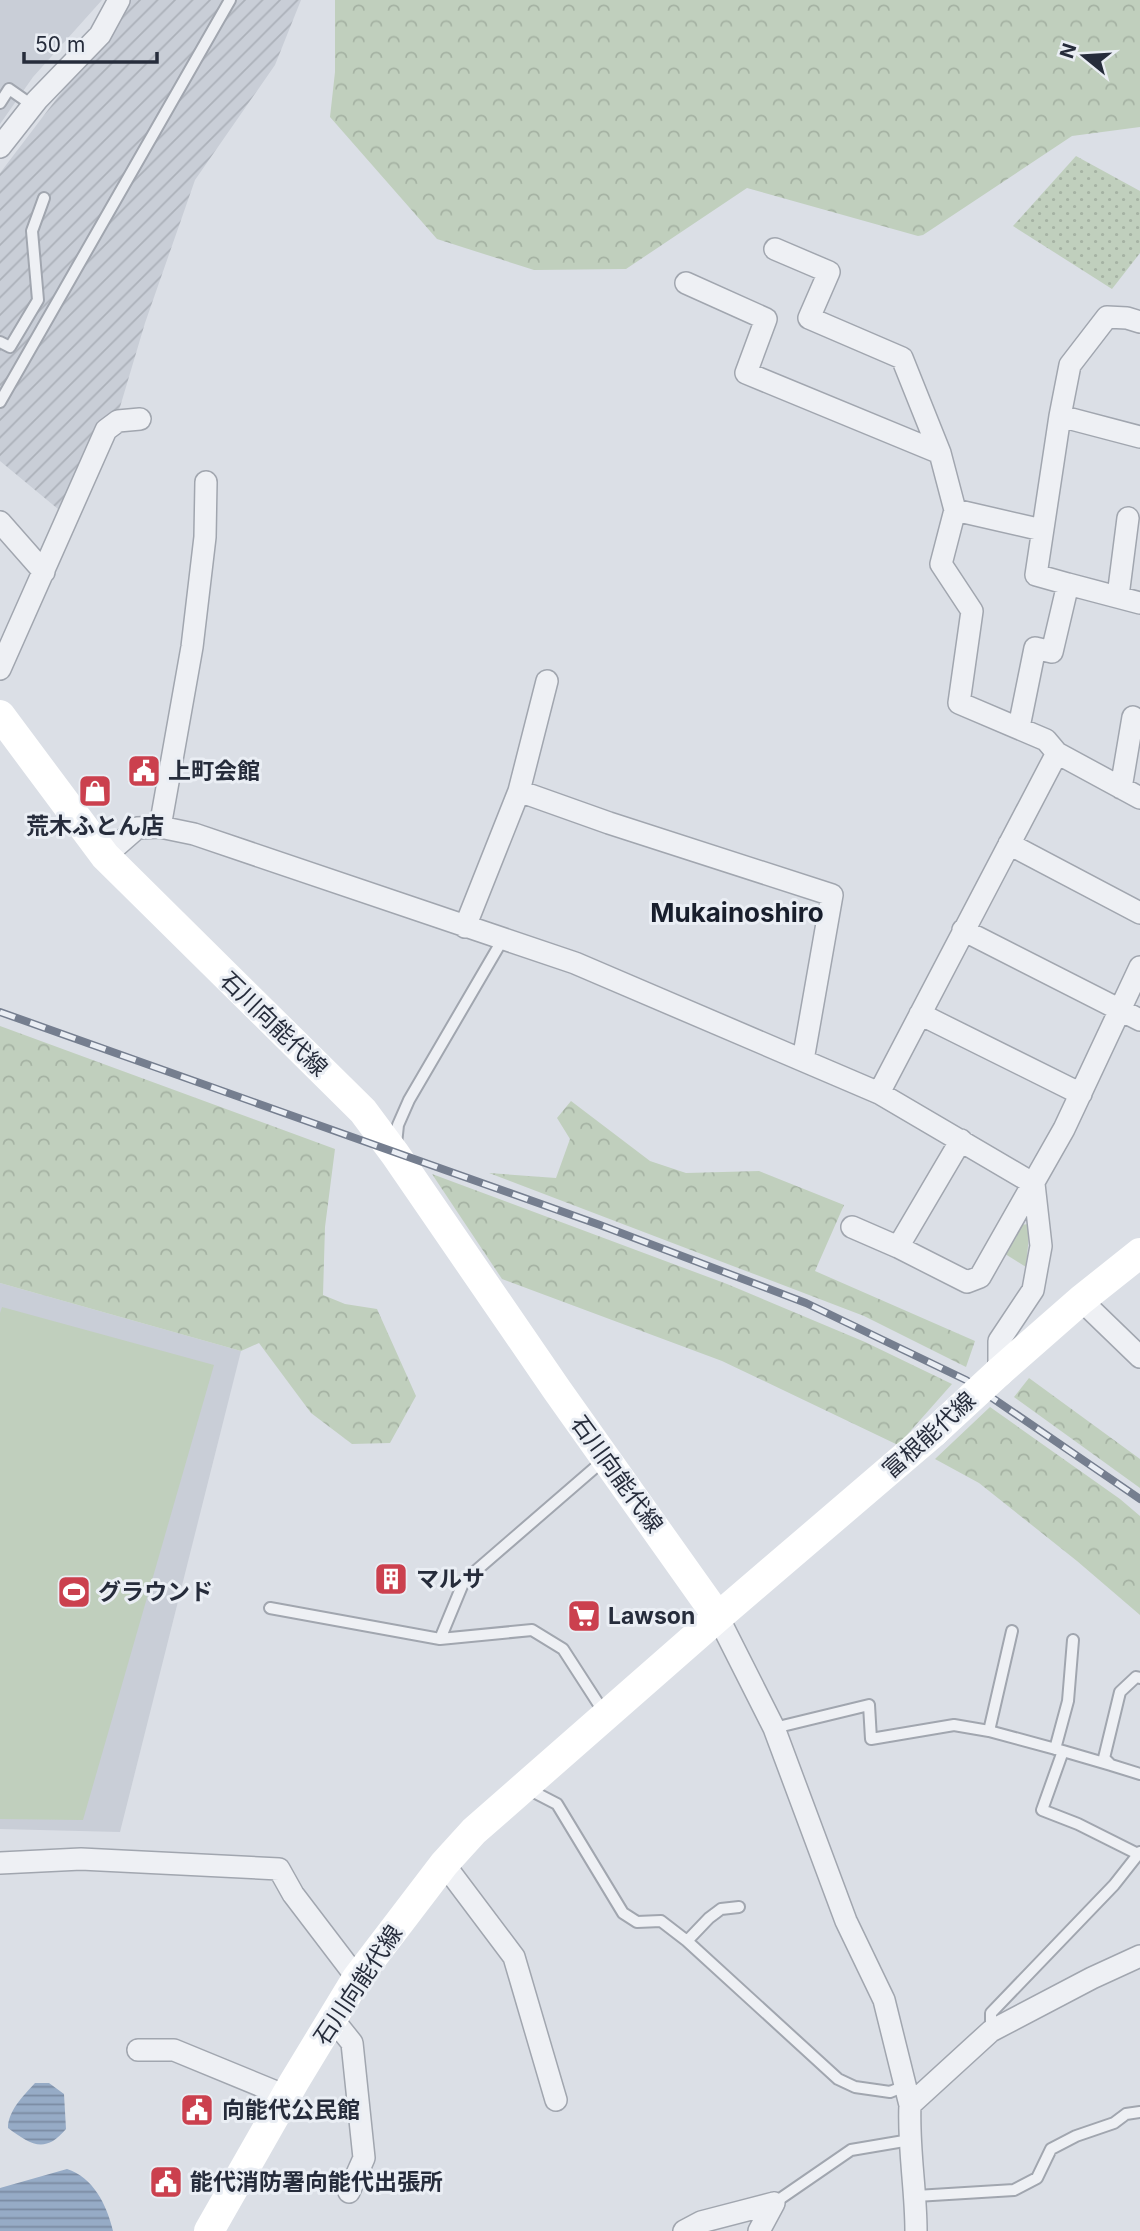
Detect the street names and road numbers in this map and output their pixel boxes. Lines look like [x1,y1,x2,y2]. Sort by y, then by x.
street label: 石川向能代線 [215,966,333,1082]
street label: 富根能代線 [877,1386,981,1484]
street label: 石川向能代線 [565,1410,669,1538]
street label: 石川向能代線 [308,1920,408,2050]

